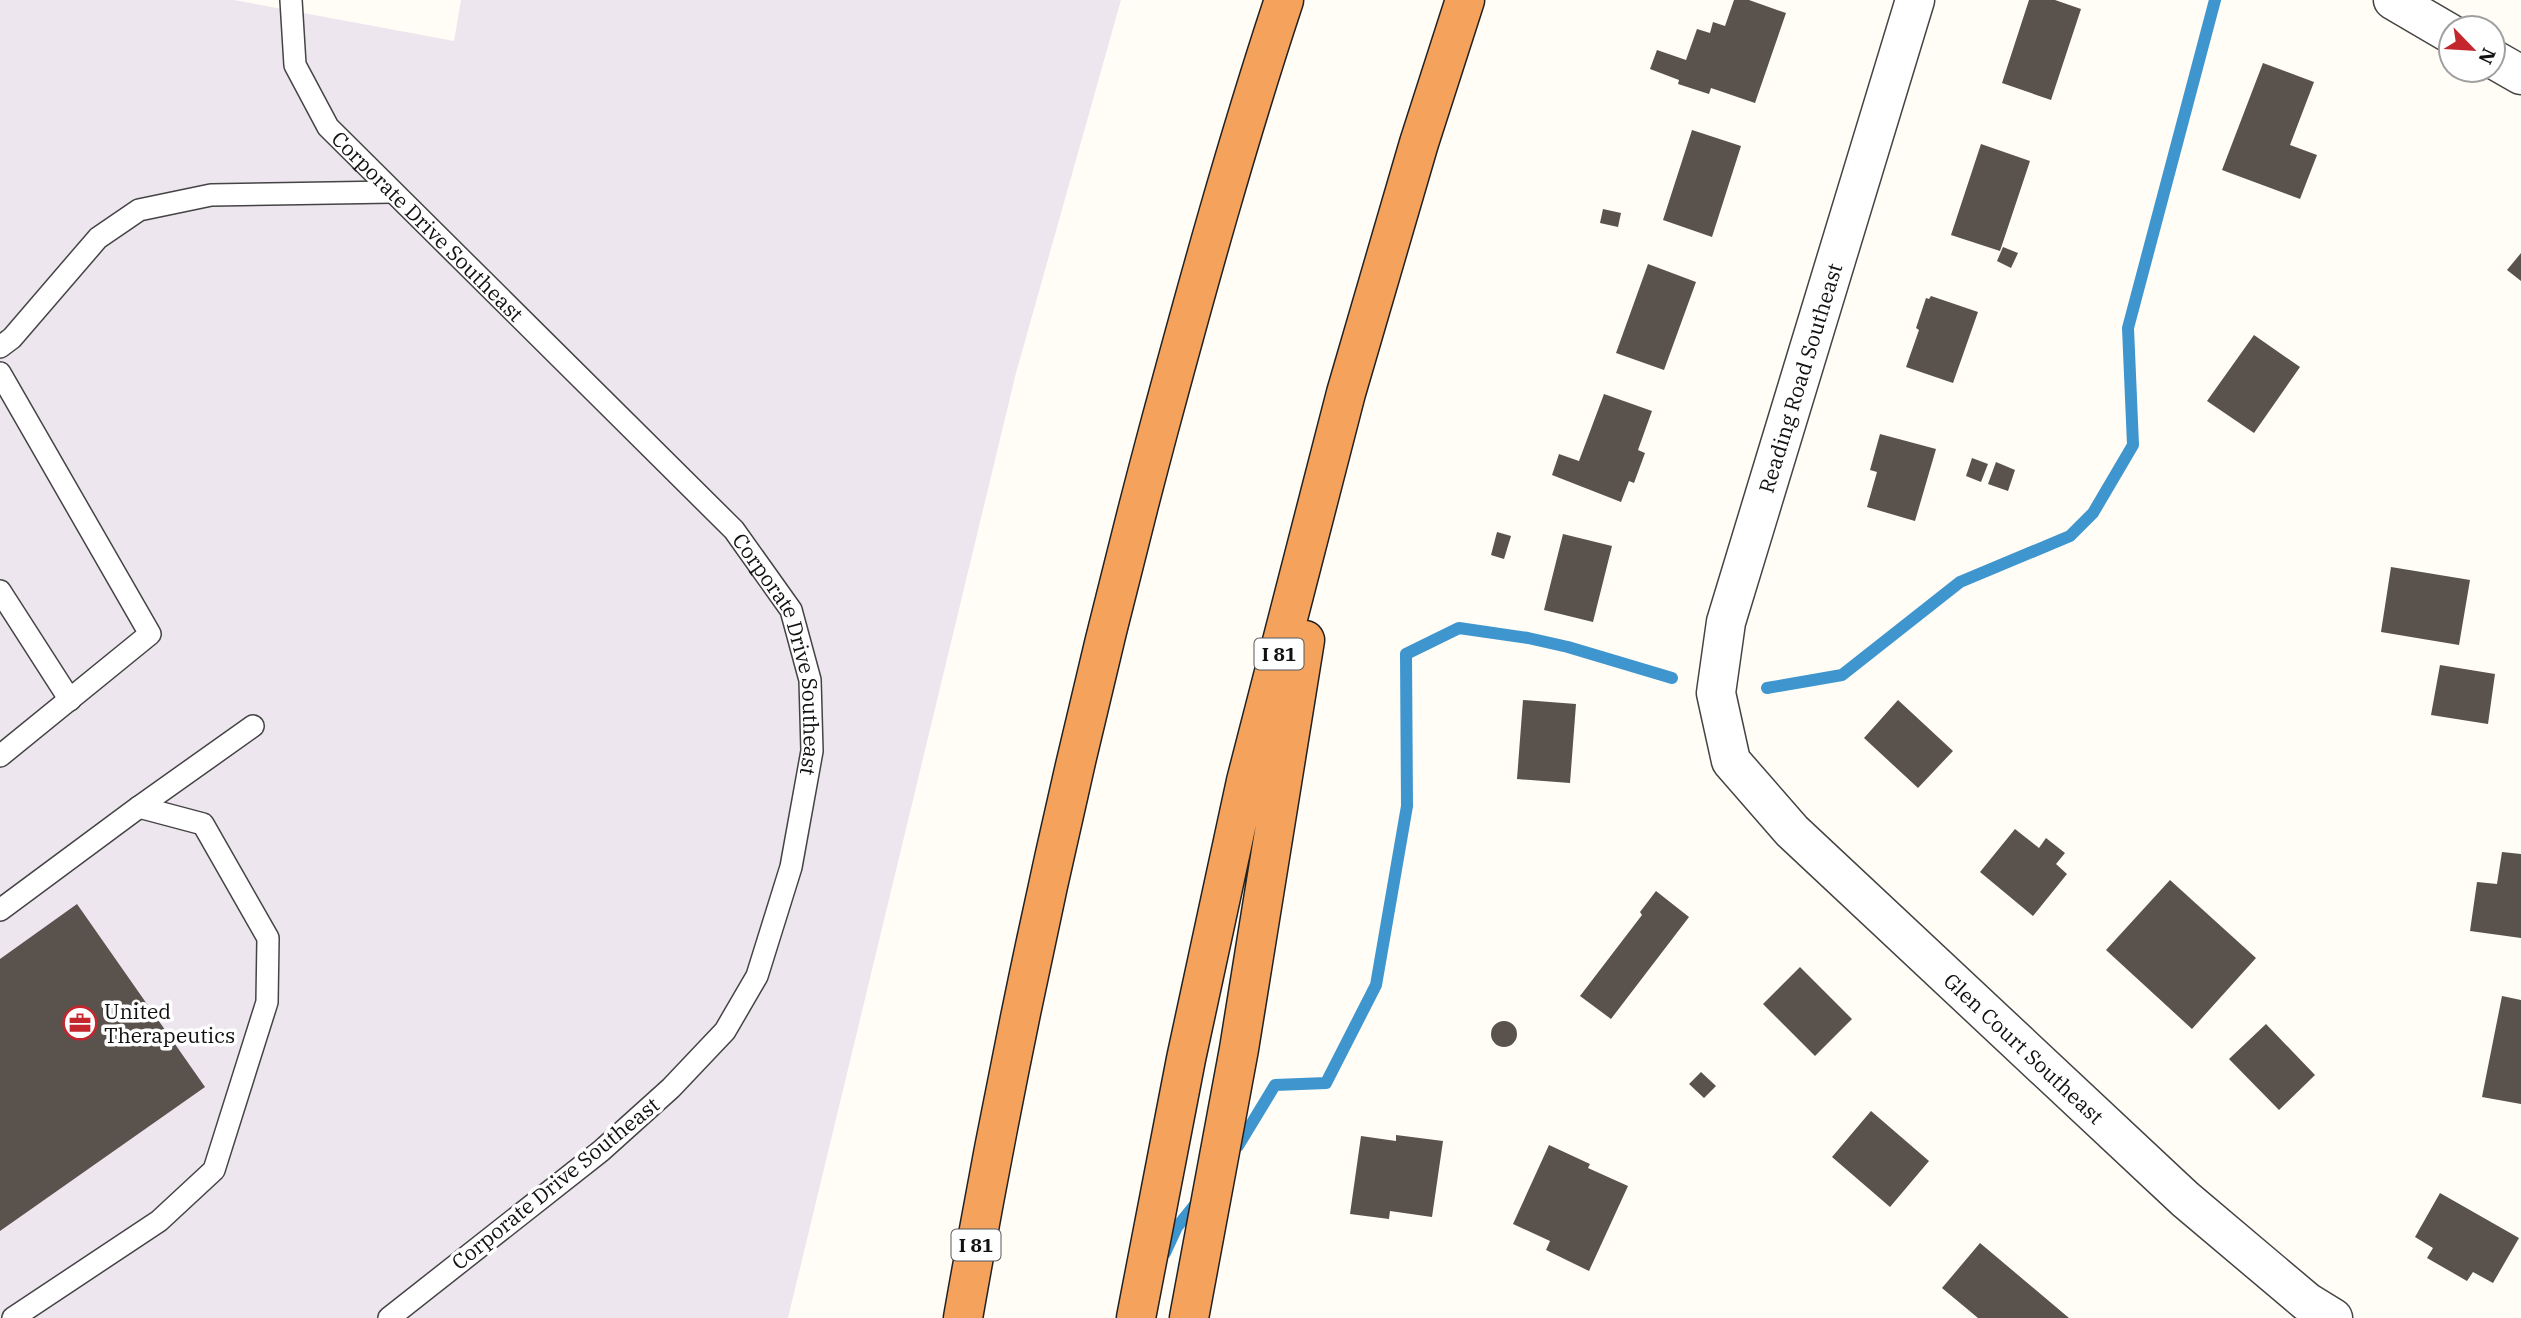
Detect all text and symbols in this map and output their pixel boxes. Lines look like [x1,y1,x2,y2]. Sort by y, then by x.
north arrow [2437,14,2507,84]
text: N [2473,44,2501,68]
street label: Corporate Drive Southeast [326,125,530,328]
street label: Reading Road Southeast [1752,260,1848,496]
street label: Corporate Drive Southeast [726,527,827,778]
road number: I 81 [1254,638,1304,670]
street label: Glen Court Southeast [1938,966,2110,1130]
place label: United Therapeutics [104,997,235,1049]
office icon: United Therapeutics [61,1004,99,1042]
street label: Corporate Drive Southeast [445,1090,665,1276]
road number: I 81 [951,1230,1000,1260]

